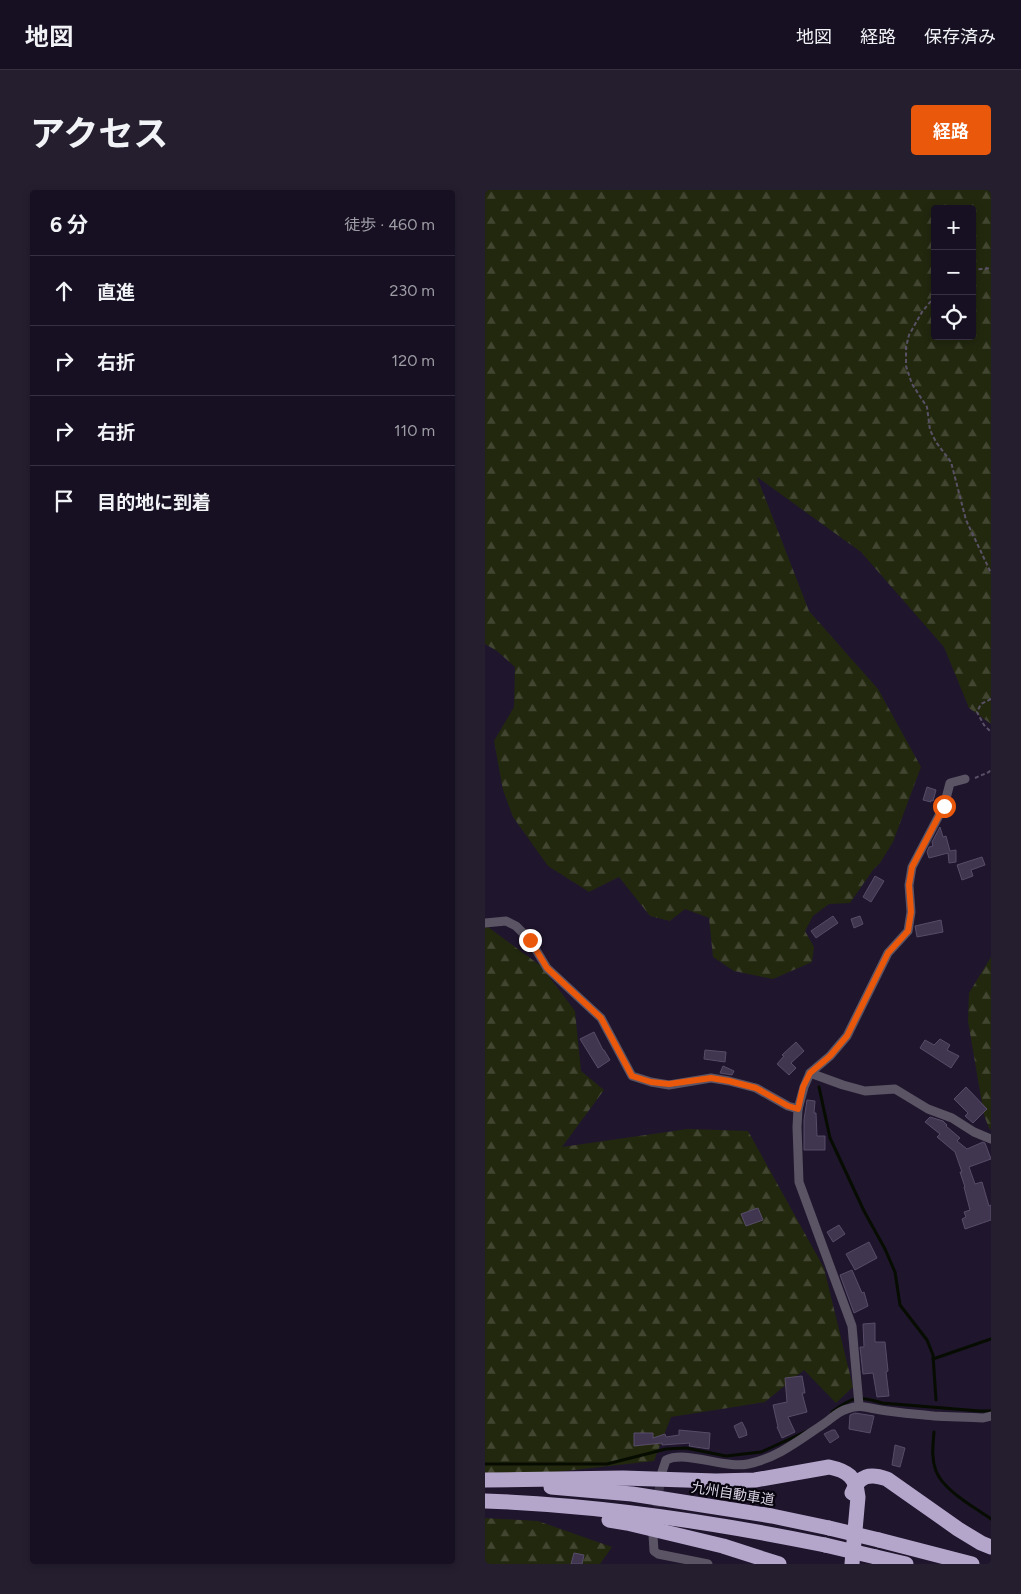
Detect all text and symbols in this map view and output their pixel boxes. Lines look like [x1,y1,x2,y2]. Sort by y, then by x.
text: 地図 [25,22,73,51]
text: 地図 [796,26,832,48]
text: 経路 [860,26,896,48]
text: 保存済み [924,26,996,48]
button: 経路 [911,105,991,155]
text: アクセス [30,113,168,155]
map controls [931,205,976,340]
button: + [931,205,976,250]
text: 6 分 [50,212,88,237]
text: 徒歩 · 460 m [344,215,435,234]
button: − [931,250,976,295]
icon: ahead [50,277,78,305]
text: 直進 [97,281,135,304]
text: 230 m [390,281,435,300]
button: locate [931,295,976,340]
icon: right [50,347,78,375]
text: 右折 [97,351,135,374]
text: 120 m [392,351,435,370]
icon: right [50,417,78,445]
text: 右折 [97,421,135,444]
text: 110 m [394,421,435,440]
icon: arrive [50,487,78,515]
text: 目的地に到着 [97,491,211,514]
route start [933,795,956,818]
route end [519,929,542,952]
street label: 九州自動車道 [690,1479,776,1509]

